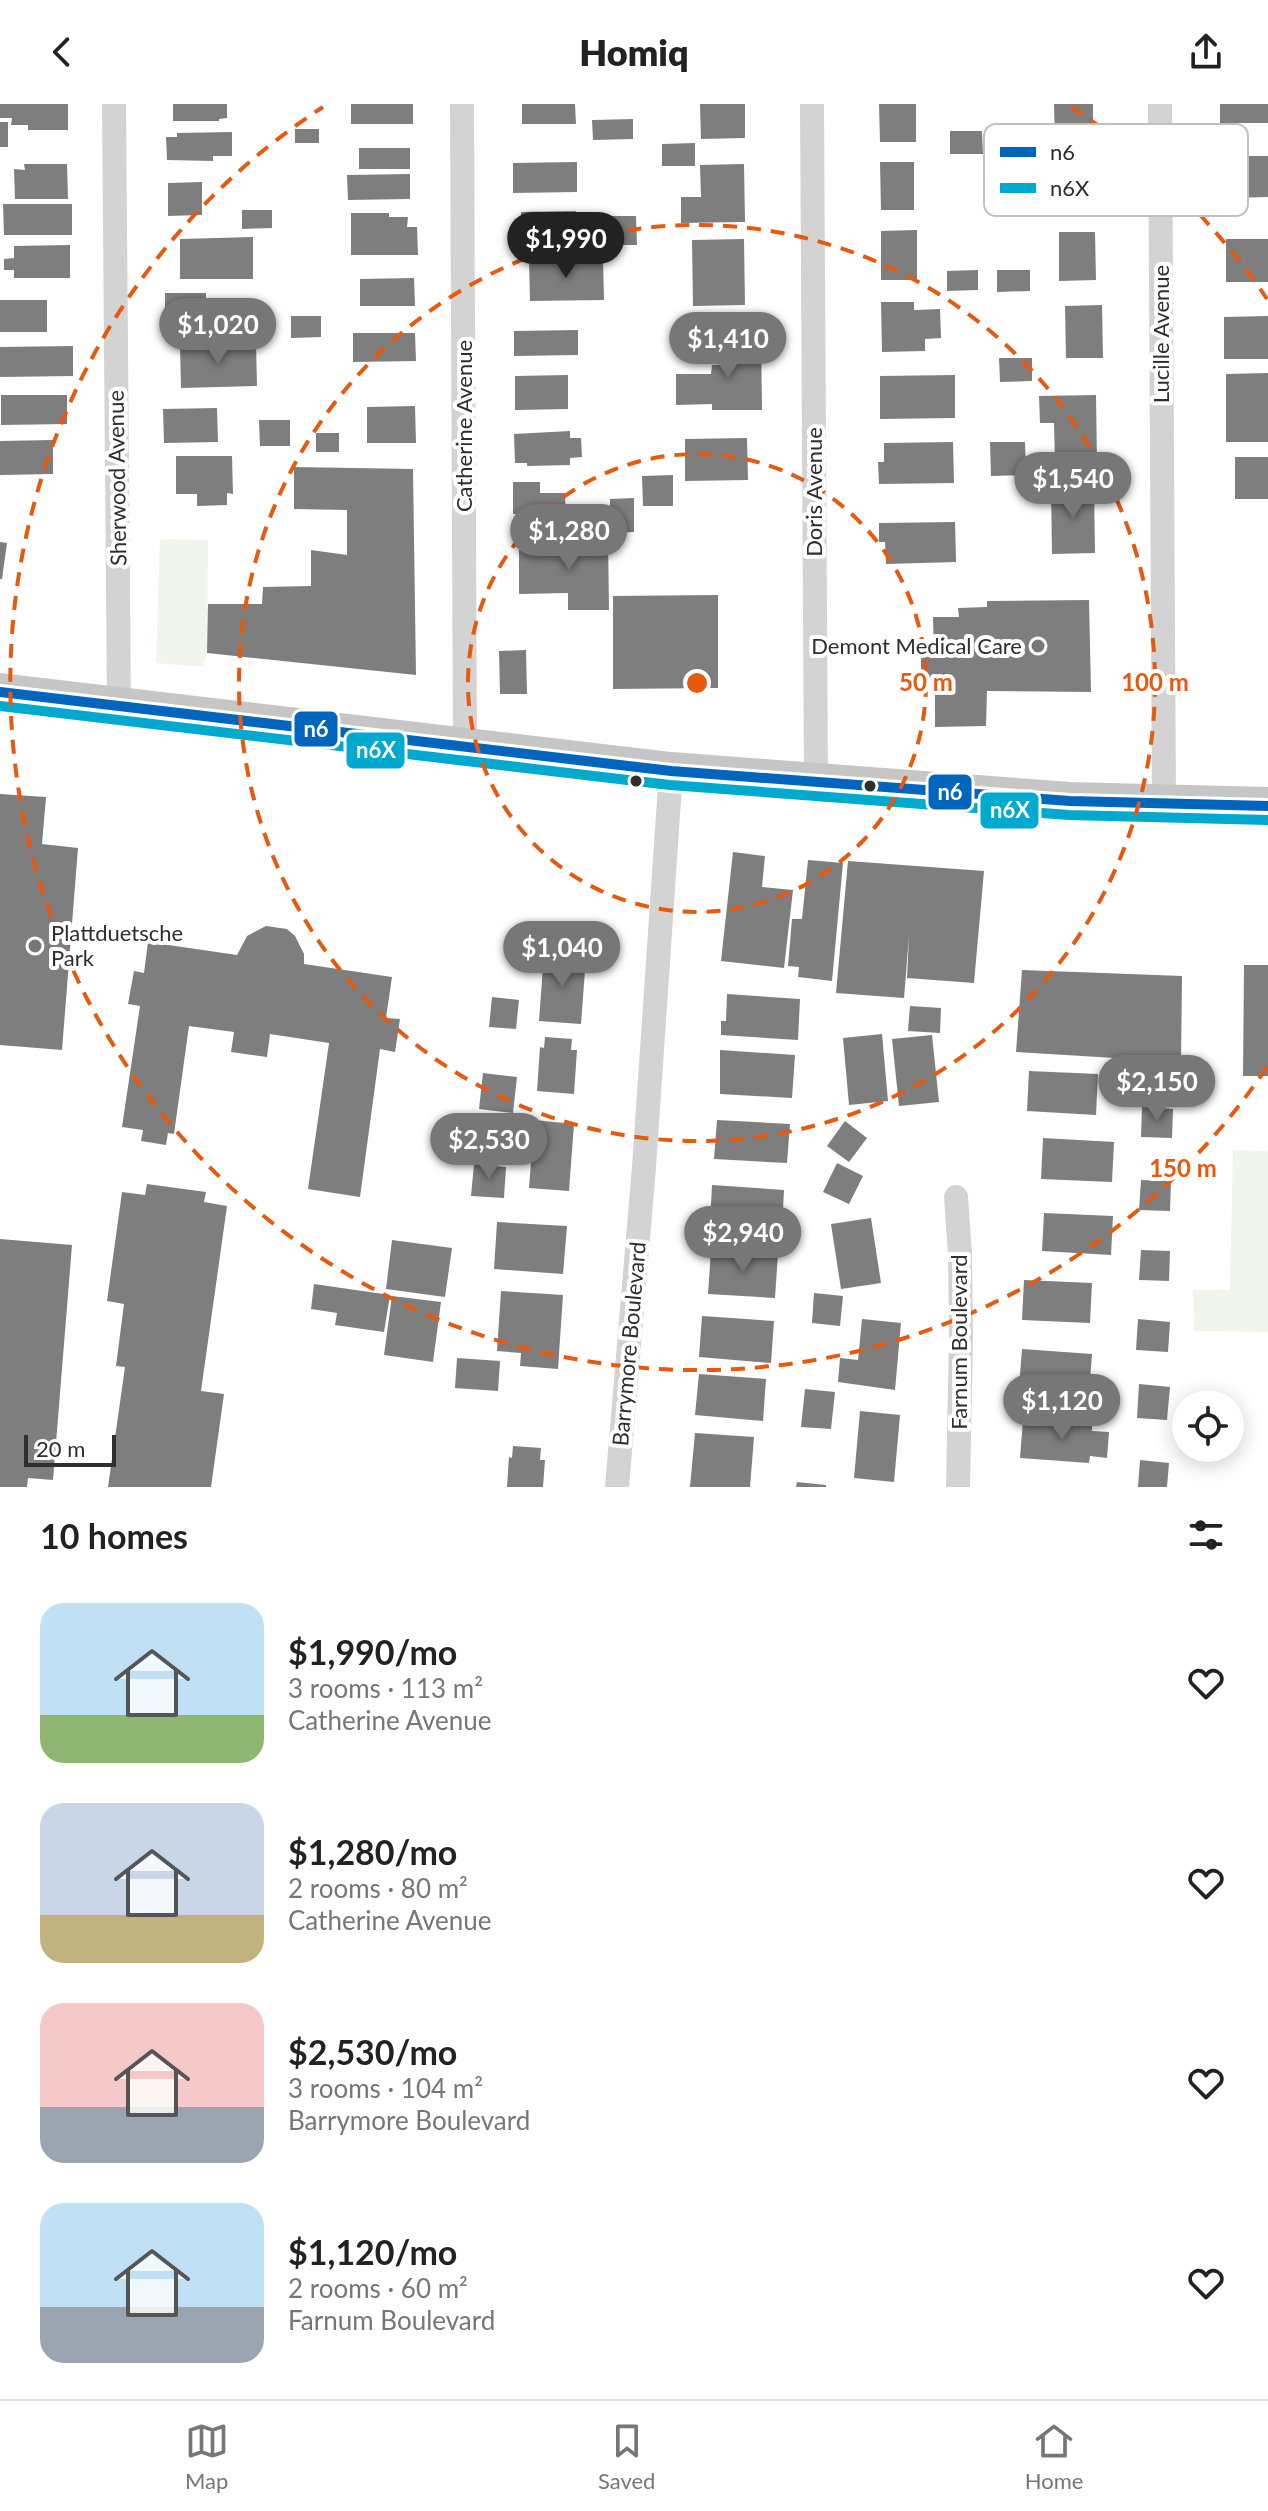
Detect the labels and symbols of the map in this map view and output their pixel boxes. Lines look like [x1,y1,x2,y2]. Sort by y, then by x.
legend [984,124,1248,216]
text: n6 [1050,138,1075,165]
text: n6X [1050,174,1090,201]
pin: $1,990 [501,212,631,280]
street label: Lucille Avenue [1147,265,1174,403]
pin: $1,020 [153,298,283,366]
pin: $1,410 [663,312,793,380]
street label: Catherine Avenue [450,340,477,512]
street label: Sherwood Avenue [101,390,132,566]
street label: Doris Avenue [800,427,827,557]
pin: $1,540 [1008,452,1138,520]
pin: $1,280 [504,504,634,572]
place label: Demont Medical Care [811,632,1022,659]
marker: Demont Medical Care [1029,637,1047,655]
text: 50 m [899,667,953,696]
text: 100 m [1121,667,1189,696]
centre of rings [683,669,711,697]
line badge: n6 [293,710,339,748]
text: n6 [303,715,329,742]
line badge: n6X [345,731,406,770]
text: n6X [356,736,396,763]
unlabelled marker [628,773,644,789]
line badge: n6 [927,773,973,811]
unlabelled marker [862,778,878,794]
text: n6 [937,778,963,805]
line badge: n6X [979,791,1040,830]
text: n6X [990,796,1030,823]
place label: Plattduetsche Park [51,919,183,971]
pin: $1,040 [497,921,627,989]
marker: Plattduetsche Park [26,937,44,955]
pin: $2,150 [1092,1055,1222,1123]
pin: $2,530 [424,1113,554,1181]
text: 150 m [1149,1153,1217,1182]
pin: $2,940 [678,1206,808,1274]
street label: Barrymore Boulevard [606,1241,651,1447]
street label: Farnum Boulevard [945,1254,972,1430]
pin: $1,120 [997,1374,1127,1442]
scale bar [24,1431,116,1467]

